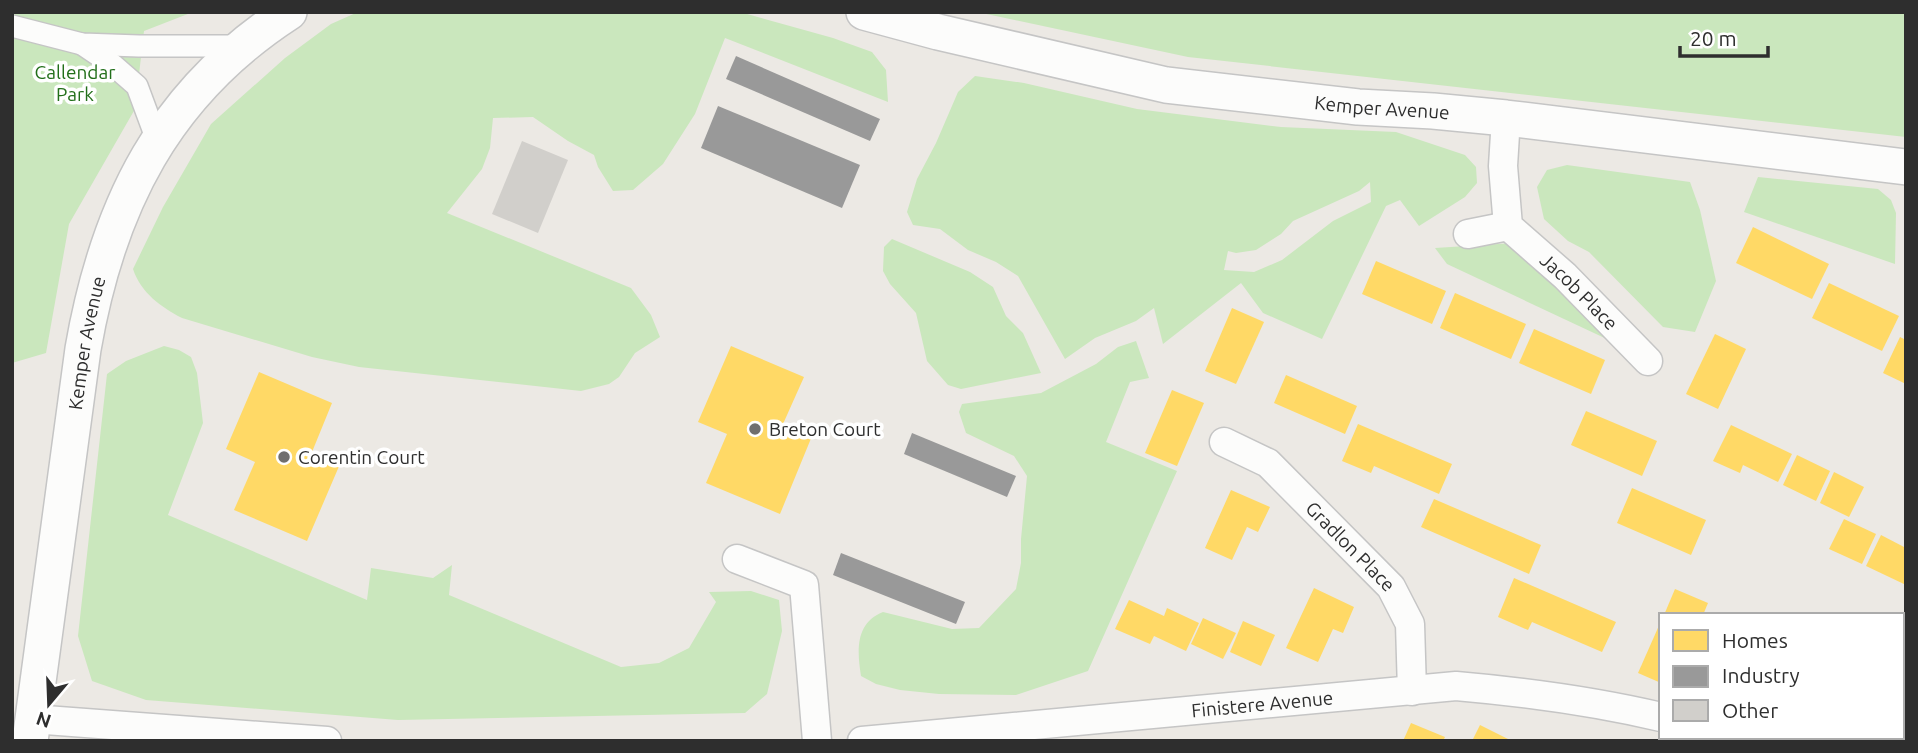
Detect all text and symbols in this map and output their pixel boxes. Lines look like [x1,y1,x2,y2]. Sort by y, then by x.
scale bar [1680,14,1768,58]
text: 20 m [1690,26,1737,50]
park label: Callendar Park [35,61,115,105]
street label: Kemper Avenue [1313,91,1451,124]
street label: Jacob Place [1536,249,1622,334]
street label: Kemper Avenue [64,274,110,411]
place label: Breton Court [769,418,881,440]
marker: Breton Court [747,421,763,437]
place label: Corentin Court [298,446,425,468]
marker: Corentin Court [276,449,292,465]
street label: Gradlon Place [1301,497,1400,596]
legend [1659,613,1904,739]
text: Homes [1722,628,1788,652]
text: Industry [1722,663,1800,687]
north arrow [14,669,84,739]
street label: Finistere Avenue [1190,686,1334,721]
text: Other [1722,698,1778,722]
text: N [33,707,54,733]

